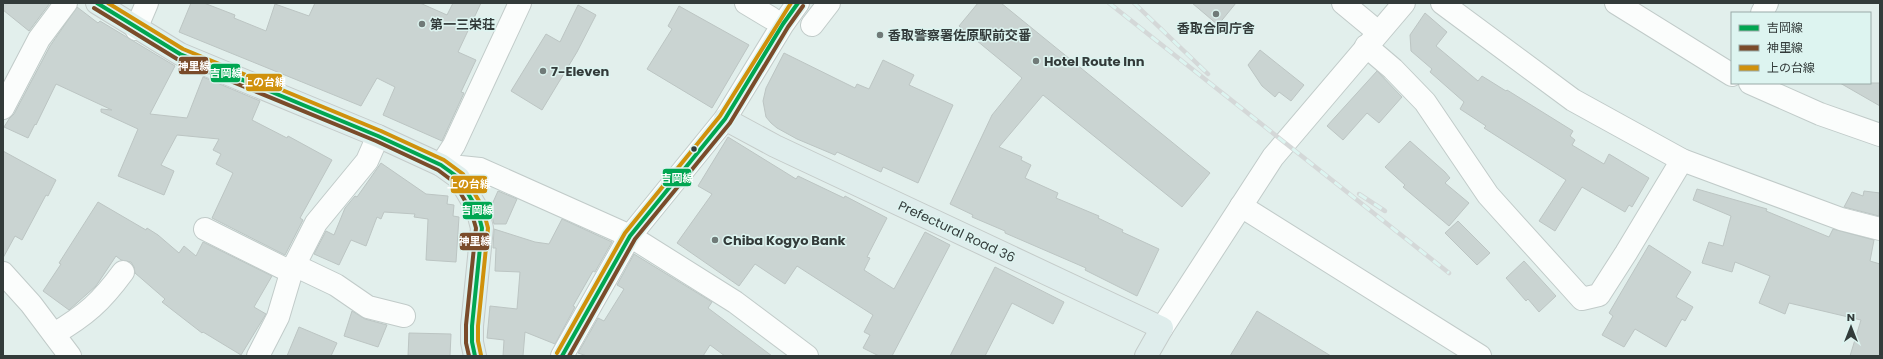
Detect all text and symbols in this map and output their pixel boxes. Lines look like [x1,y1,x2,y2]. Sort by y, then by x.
marker: 香取合同庁舎 [1211,9,1221,19]
legend [1731,12,1871,84]
place label: 第一三栄荘 [430,15,495,34]
marker: 第一三栄荘 [417,19,427,29]
place label: 香取合同庁舎 [1177,19,1255,38]
text: 吉岡線 [1767,19,1803,36]
place label: 香取警察署佐原駅前交番 [888,26,1031,45]
marker: 香取警察署佐原駅前交番 [875,30,885,40]
text: 神里線 [1767,39,1803,56]
place label: Hotel Route Inn [1044,52,1145,71]
line badge: 神里線 [178,56,209,75]
marker: Hotel Route Inn [1031,56,1041,66]
text: 神里線 [178,58,211,74]
text: 上の台線 [1767,59,1815,76]
place label: 7-Eleven [551,62,610,81]
line badge: 吉岡線 [210,63,241,83]
text: 吉岡線 [210,65,243,81]
marker: 7-Eleven [538,66,548,76]
line badge: 上の台線 [245,73,283,92]
text: 上の台線 [242,74,286,90]
unlabelled marker [689,144,699,154]
line badge: 吉岡線 [662,168,692,187]
text: 吉岡線 [661,170,694,186]
line badge: 上の台線 [450,175,488,194]
text: 上の台線 [447,176,491,192]
street label: Prefectural Road 36 [895,196,1018,267]
line badge: 吉岡線 [462,201,493,220]
text: 吉岡線 [461,202,494,218]
place label: Chiba Kogyo Bank [723,231,846,250]
line badge: 神里線 [459,232,490,251]
text: 神里線 [459,233,492,249]
marker: Chiba Kogyo Bank [710,235,720,245]
north arrow [1831,307,1871,347]
text: N [1847,309,1855,325]

